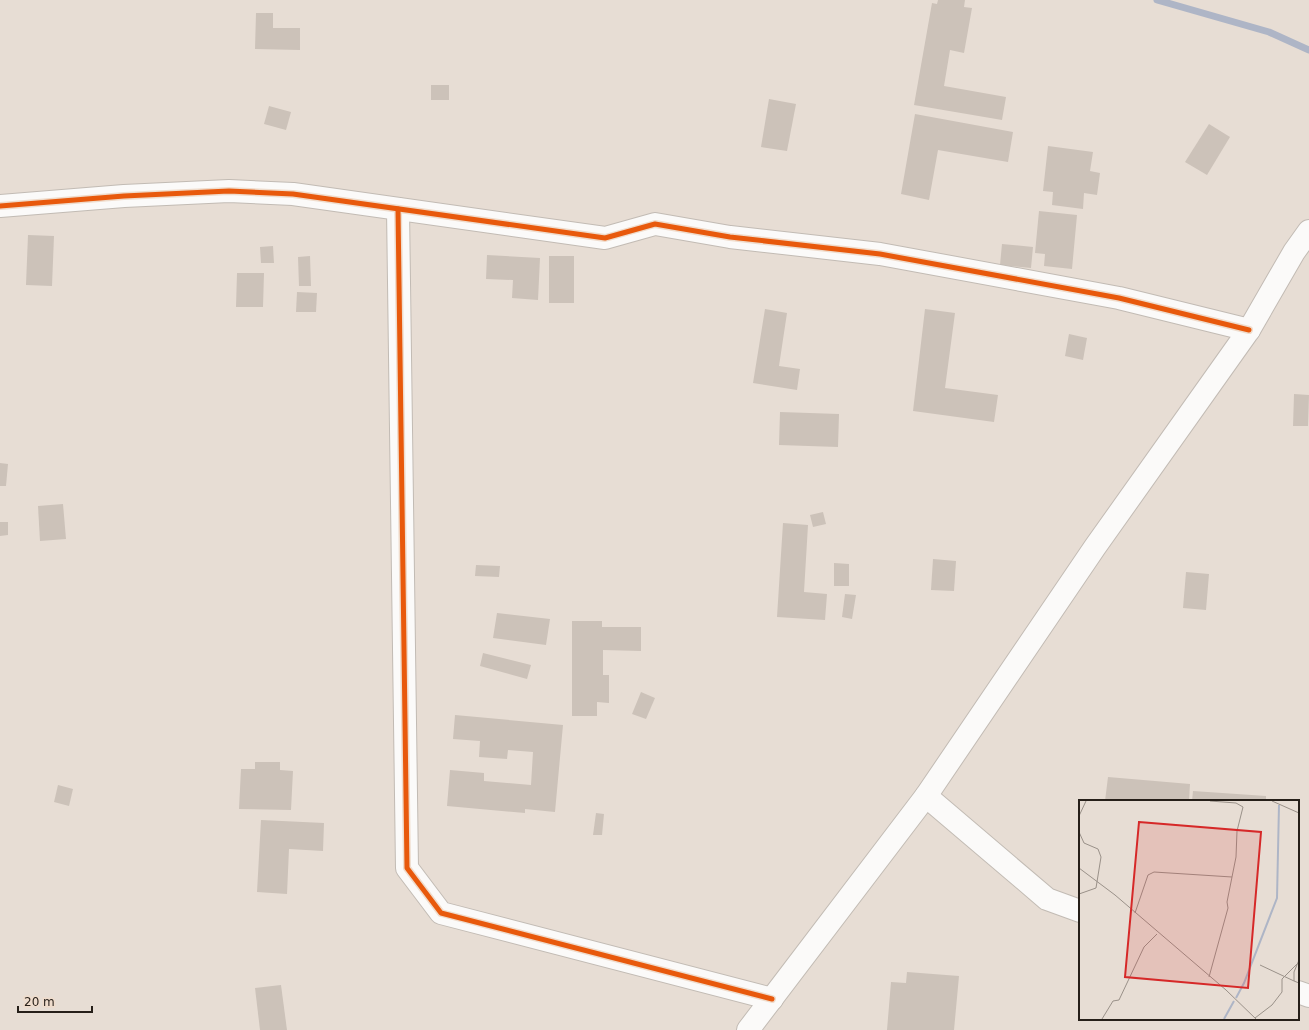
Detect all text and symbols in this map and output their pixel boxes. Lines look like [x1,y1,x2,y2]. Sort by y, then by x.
inset map [1079,800,1299,1020]
scale bar [18,988,92,1014]
text: 20 m [24,995,55,1009]

